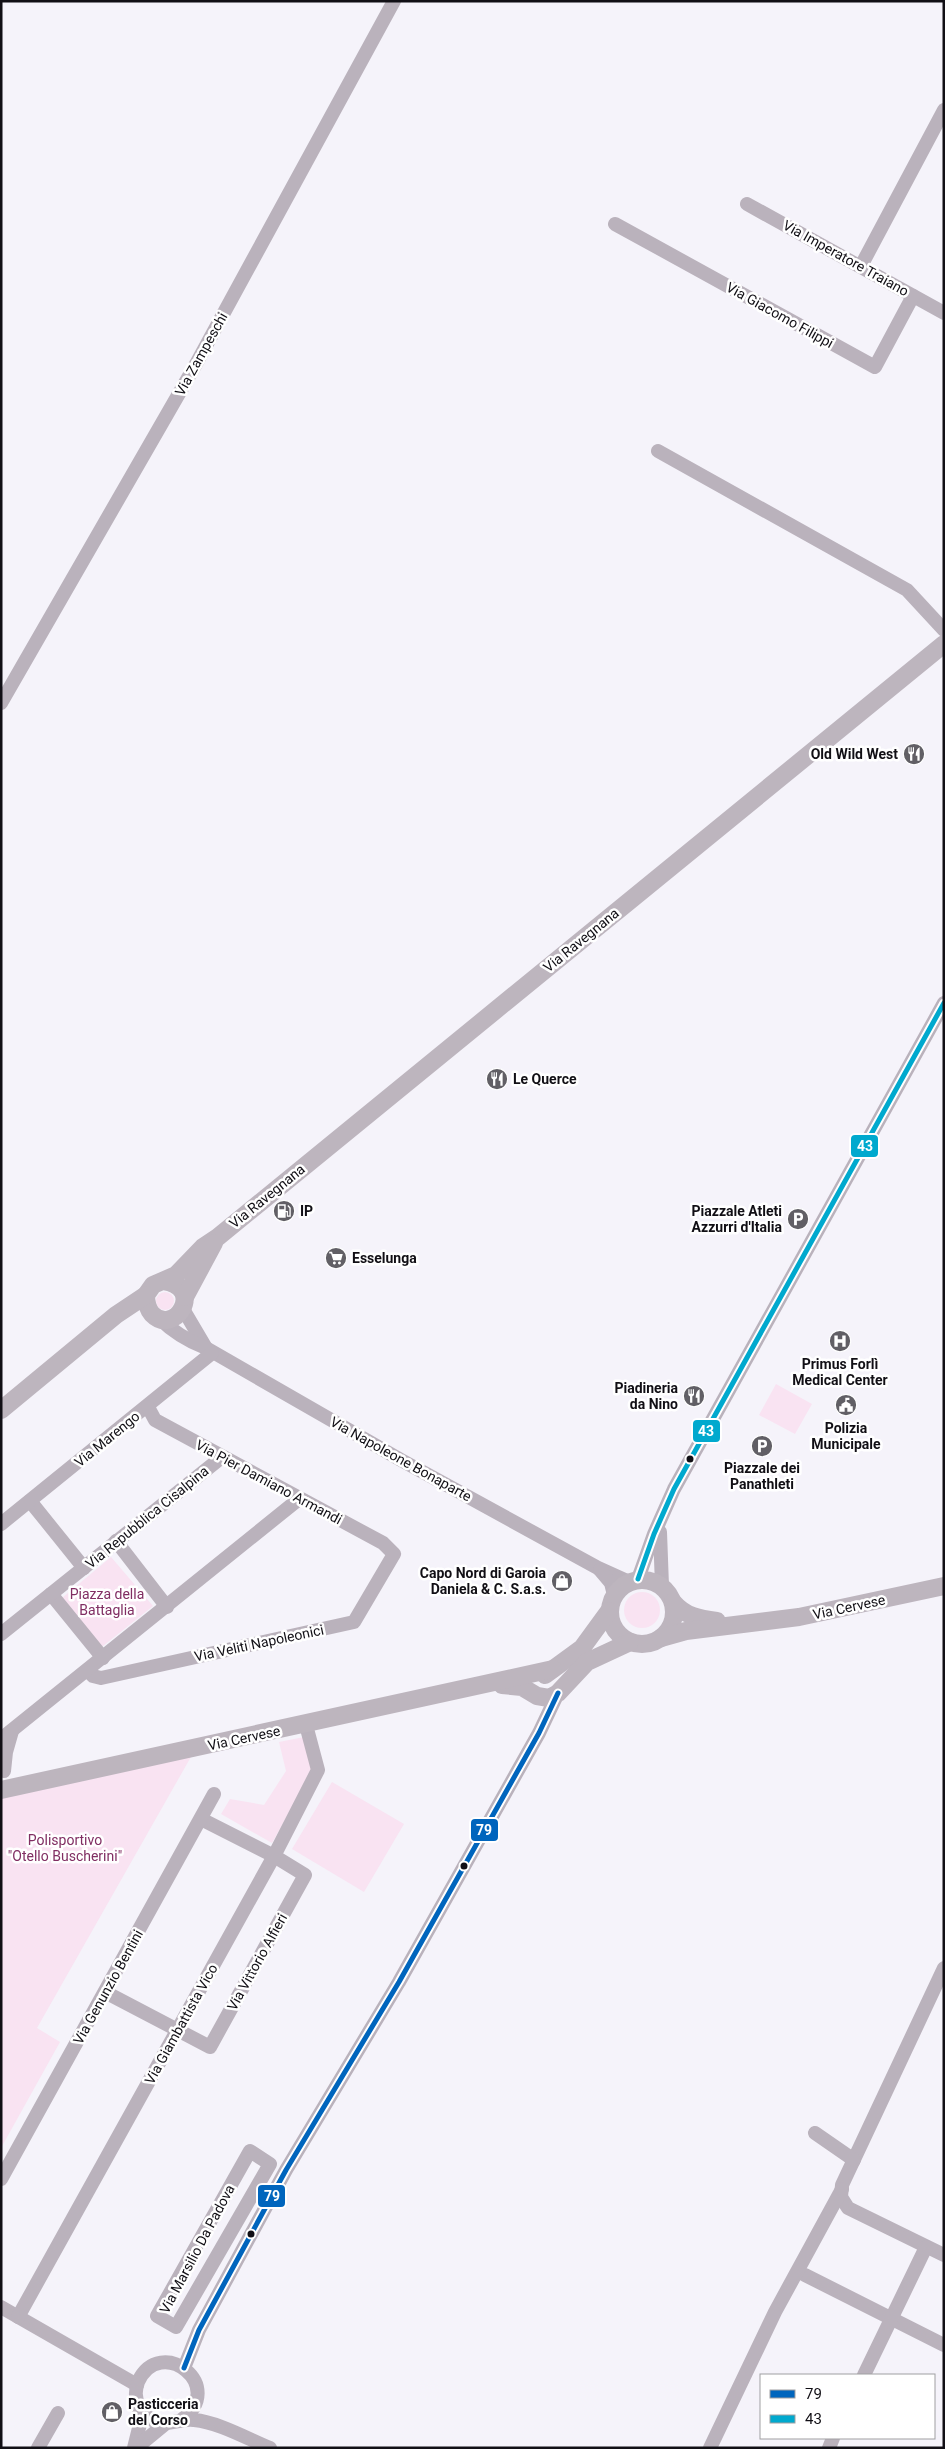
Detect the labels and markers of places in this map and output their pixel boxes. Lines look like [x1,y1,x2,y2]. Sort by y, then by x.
restaurant icon: Old Wild West [902,742,926,766]
place label: Old Wild West [811,746,898,762]
restaurant icon: Le Querce [485,1067,509,1091]
place label: Le Querce [513,1071,577,1087]
fuel station icon: IP [272,1199,296,1223]
place label: IP [300,1203,313,1219]
place label: Piazzale Atleti Azzurri d'Italia [692,1203,782,1235]
parking icon: Piazzale Atleti Azzurri d'Italia [786,1207,810,1231]
supermarket icon: Esselunga [324,1246,348,1270]
place label: Esselunga [352,1250,417,1266]
hospital icon: Primus Forlì Medical Center [828,1329,852,1353]
place label: Primus Forlì Medical Center [792,1356,888,1388]
place label: Piadineria da Nino [614,1380,679,1412]
restaurant icon: Piadineria da Nino [682,1384,706,1408]
public building icon: Polizia Municipale [834,1393,858,1417]
place label: Polizia Municipale [811,1420,881,1452]
parking icon: Piazzale dei Panathleti [750,1434,774,1458]
unlabelled marker [685,1454,695,1464]
place label: Piazzale dei Panathleti [724,1460,800,1492]
place label: Capo Nord di Garoia Daniela & C. S.a.s. [420,1565,547,1597]
shop icon: Capo Nord di Garoia Daniela & C. S.a.s. [550,1569,574,1593]
unlabelled marker [459,1861,469,1871]
unlabelled marker [246,2229,256,2239]
place label: Pasticceria del Corso [128,2396,199,2428]
shop icon: Pasticceria del Corso [100,2400,124,2424]

